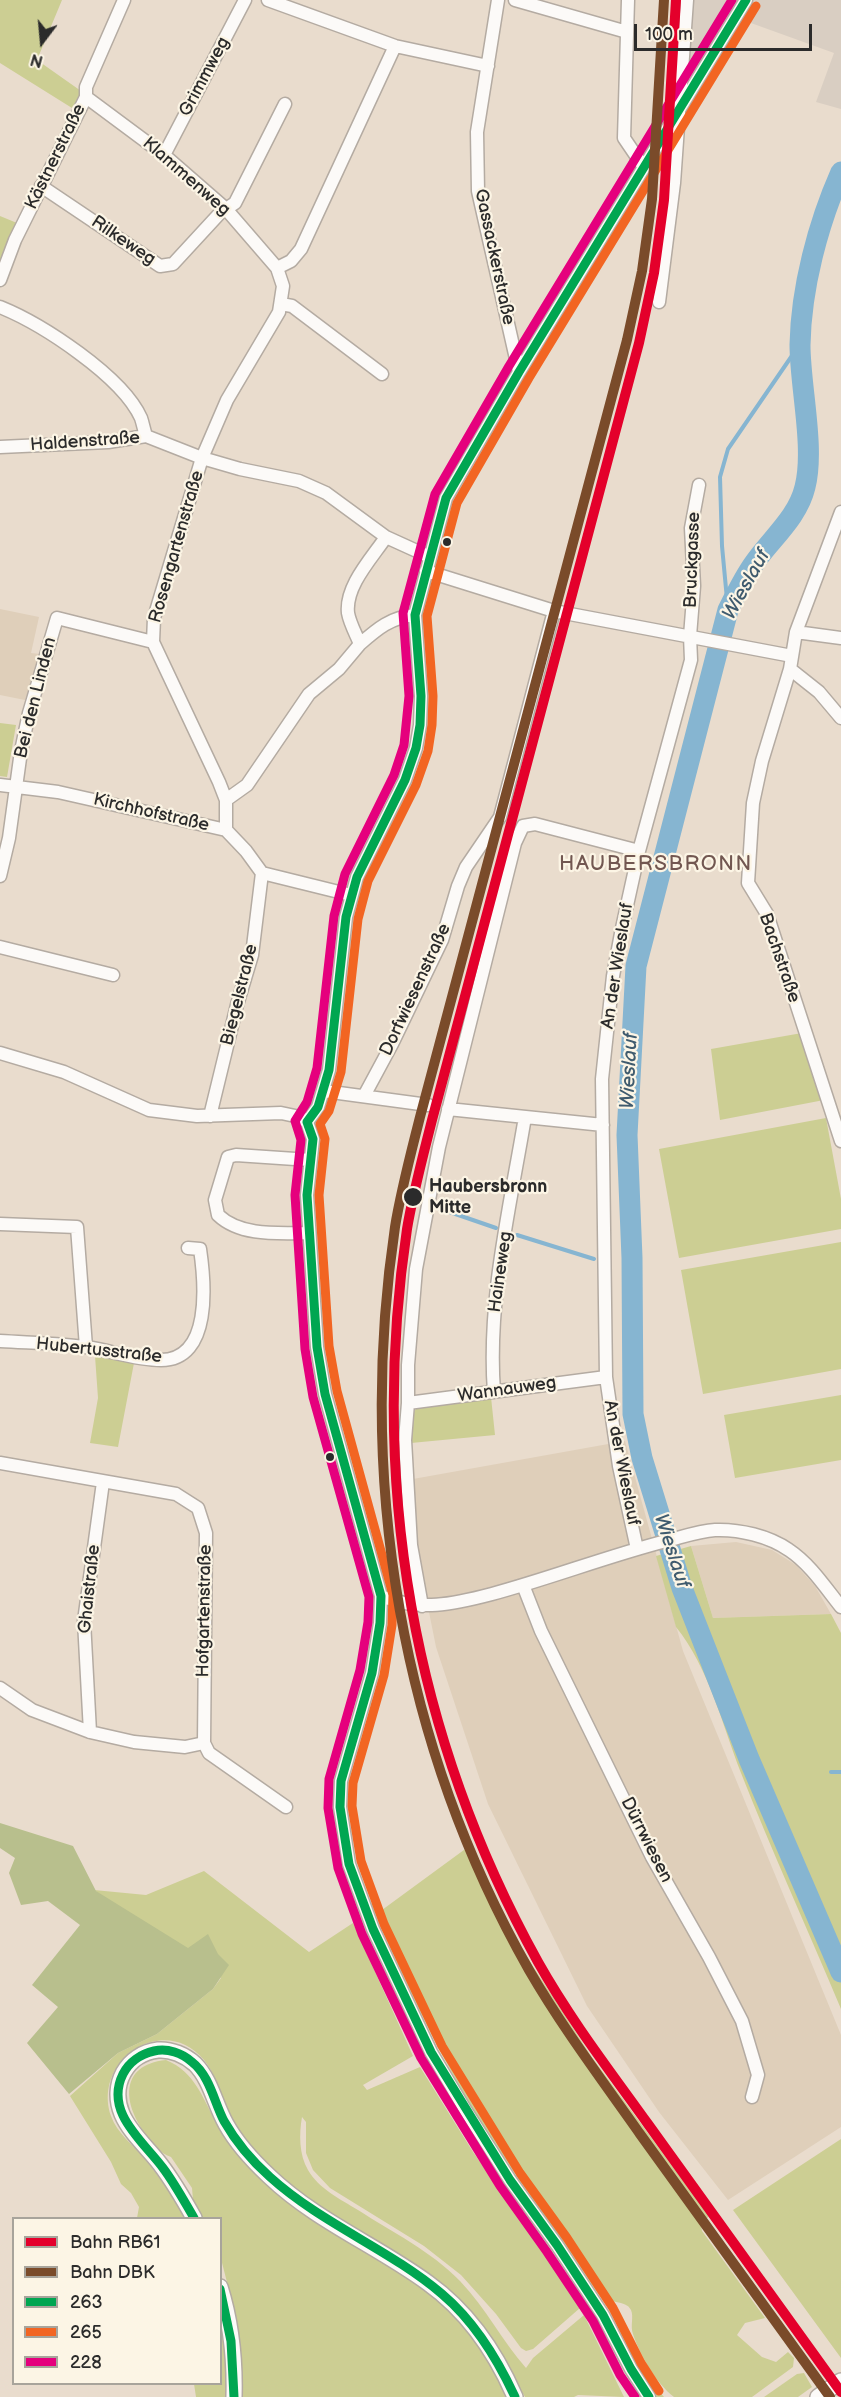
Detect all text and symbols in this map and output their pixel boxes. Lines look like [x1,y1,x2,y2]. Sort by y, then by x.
north arrow [12,12,72,72]
scale bar [637,12,816,50]
text: 100 m [645,24,693,45]
street label: Grimmweg [175,34,235,120]
text: N [28,49,45,71]
street label: Kästnerstraße [21,101,91,213]
street label: Klammenweg [138,133,234,221]
street label: Gassackerstraße [469,187,519,327]
street label: Rilkeweg [87,212,159,270]
street label: Haldenstraße [29,427,141,457]
street label: Rosengartenstraße [145,468,209,626]
street label: Bruckgasse [681,512,705,608]
unlabelled marker [441,536,453,548]
water label: Wieslauf [718,546,776,624]
street label: Bei den Linden [11,635,61,761]
street label: Kirchhofstraße [91,789,211,837]
district label: HAUBERSBRONN [559,852,753,878]
street label: An der Wieslauf [597,901,639,1031]
street label: Bachstraße [754,910,804,1006]
street label: Dorfwiesenstraße [376,920,456,1060]
street label: Biegelstraße [217,942,263,1048]
water label: Wieslauf [616,1032,644,1110]
place label: Haubersbronn Mitte [429,1176,547,1218]
marker: Haubersbronn Mitte [402,1186,424,1208]
street label: Haineweg [485,1230,517,1314]
street label: Hubertusstraße [35,1334,163,1368]
street label: Wannauweg [456,1372,558,1408]
street label: An der Wieslauf [598,1398,644,1528]
unlabelled marker [324,1451,336,1463]
water label: Wieslauf [648,1511,694,1591]
street label: Ghaistraße [75,1543,105,1635]
street label: Hofgartenstraße [193,1544,217,1678]
street label: Dürrwiesen [615,1794,677,1886]
legend [12,2217,222,2385]
text: Bahn RB61 [70,2232,161,2253]
text: Bahn DBK [70,2262,155,2283]
text: 263 [70,2292,103,2313]
text: 265 [70,2322,102,2343]
text: 228 [70,2352,102,2373]

